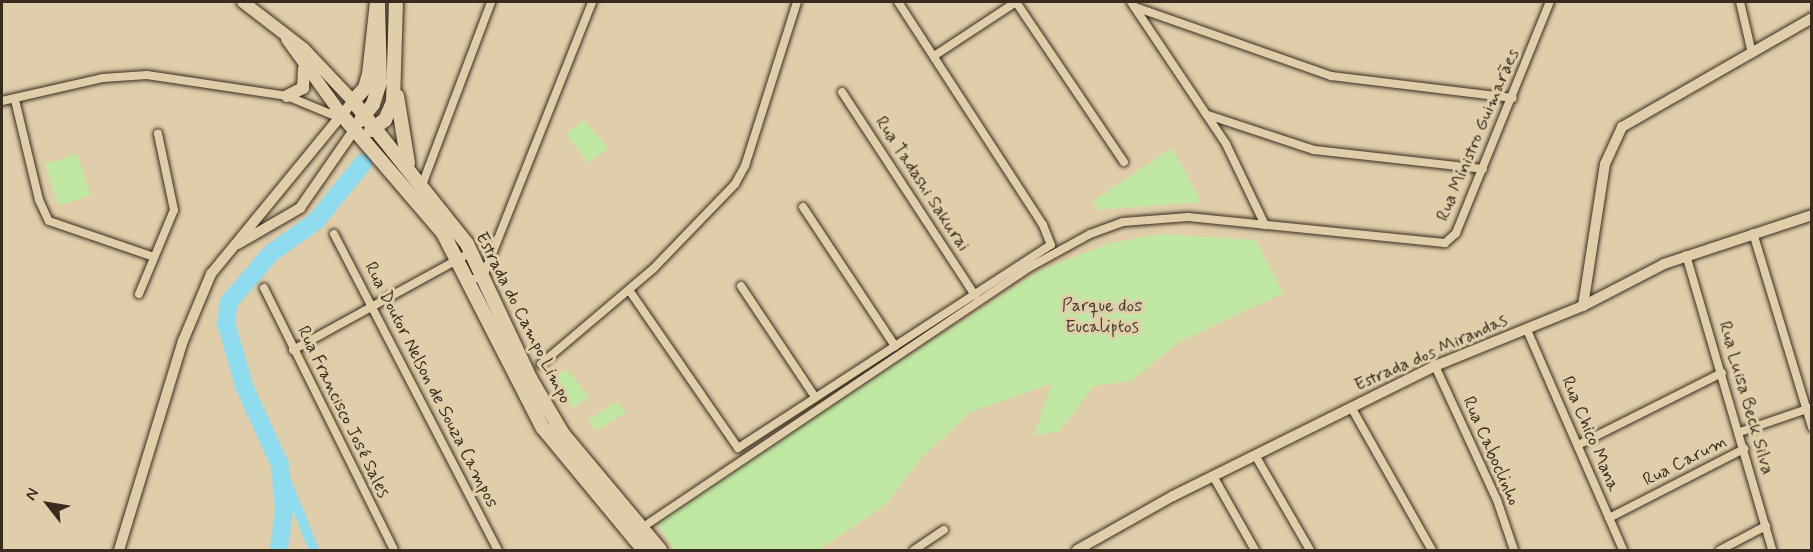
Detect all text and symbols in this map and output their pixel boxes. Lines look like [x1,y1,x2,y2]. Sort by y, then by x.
street label: Rua Ministro Guimarães [1432,46,1524,224]
street label: Rua Tadashi Sakurai [872,115,972,253]
street label: Estrada do Campo Limpo [471,229,575,407]
street label: Rua Doutor Nelson de Souza Campos [360,260,502,510]
park label: Parque dos Eucaliptos [1062,296,1142,338]
street label: Estrada dos Mirandas [1350,309,1512,397]
street label: Rua Luisa Beck Silva [1714,320,1778,476]
street label: Rua Francisco José Sales [292,323,394,501]
street label: Rua Chico Mana [1556,374,1624,494]
street label: Rua Caboclinho [1458,394,1524,508]
street label: Rua Carum [1641,432,1729,490]
north arrow [18,474,78,534]
text: N [20,484,44,504]

